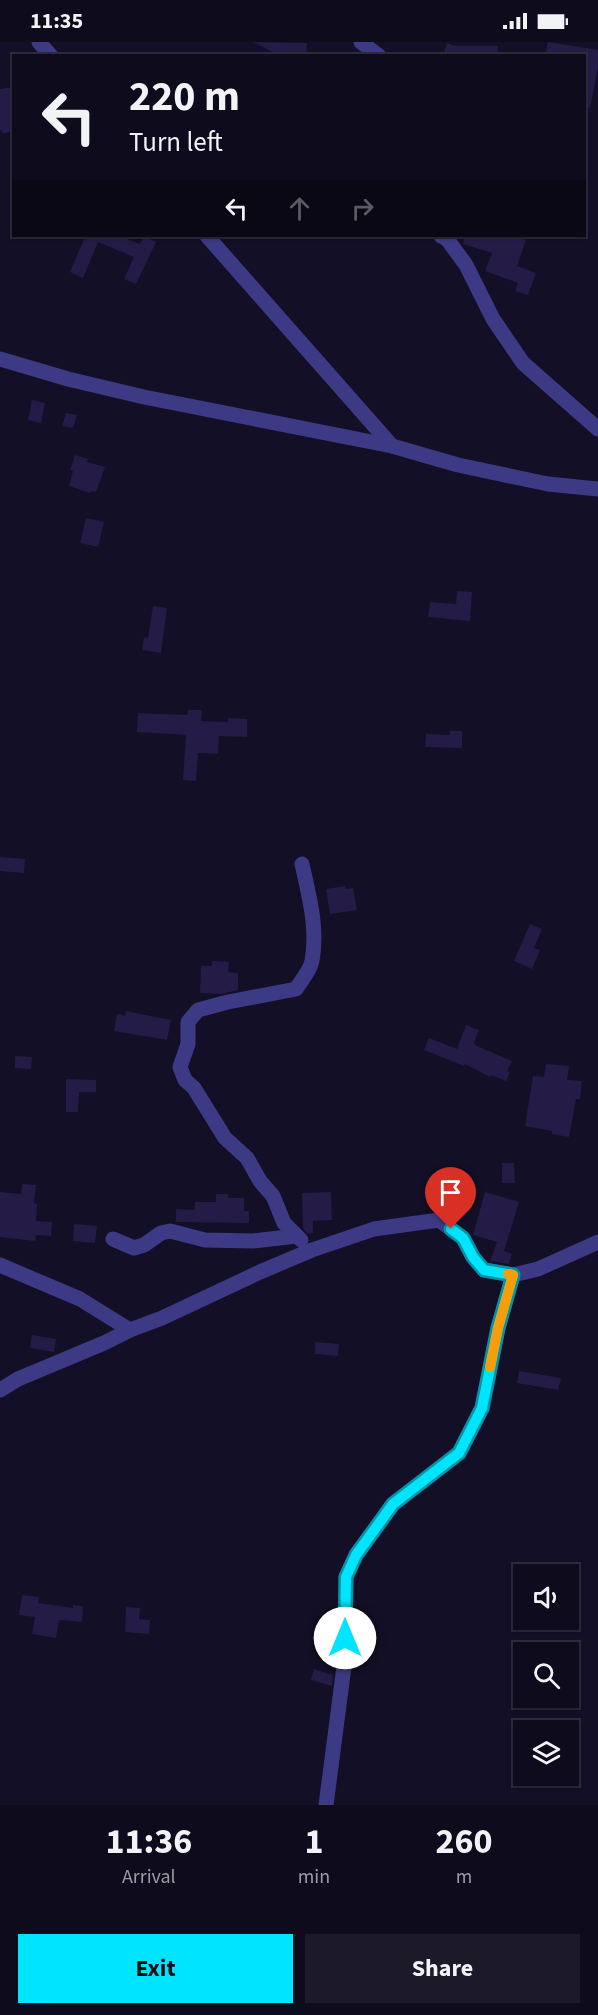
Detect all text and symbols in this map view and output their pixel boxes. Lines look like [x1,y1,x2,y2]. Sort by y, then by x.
text: 11:35 [30,5,83,37]
text: 220 m [129,67,240,127]
icon: left [30,78,108,156]
text: Turn left [129,123,223,162]
icon: left [220,192,253,225]
icon: ahead [283,192,316,225]
icon: right [346,192,379,225]
pin [425,1167,476,1229]
icon: arrive [434,1176,467,1209]
map controls [513,1564,579,1786]
button: sound [513,1564,579,1630]
position arrow [313,1606,377,1670]
button: search [513,1642,579,1708]
button: layers [513,1720,579,1786]
text: 11:36 [105,1816,192,1867]
text: 1 [304,1816,323,1867]
text: 260 [436,1816,493,1867]
text: Arrival [122,1863,176,1891]
text: min [298,1863,330,1891]
text: m [456,1863,472,1891]
button: Exit [18,1934,293,2003]
button: Share [305,1934,580,2003]

